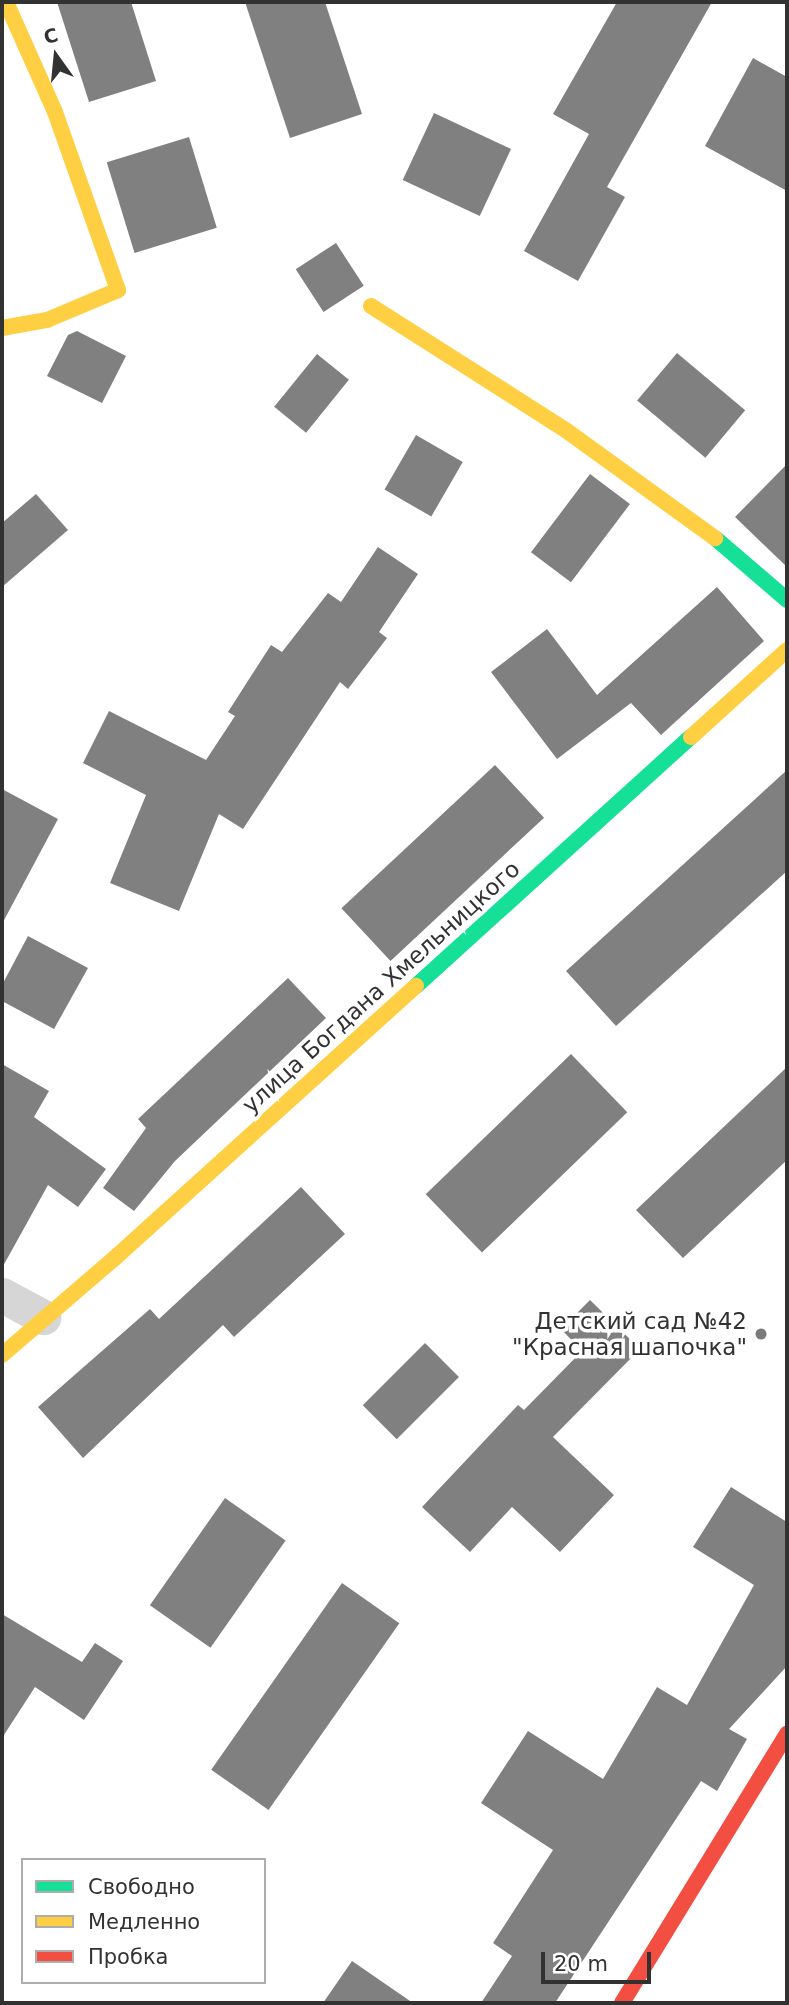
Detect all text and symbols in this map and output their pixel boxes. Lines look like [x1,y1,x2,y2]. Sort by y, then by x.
north arrow [21,21,91,91]
text: С [41,23,60,48]
street label: улица Богдана Хмельницкого [237,855,525,1119]
place label: Детский сад №42 "Красная шапочка" [512,1307,747,1361]
marker: Детский сад №42 "Красная шапочка" [753,1326,769,1342]
legend [21,1858,266,1984]
text: Свободно [88,1875,195,1899]
text: Медленно [88,1910,200,1934]
scale bar [544,1938,654,1982]
text: Пробка [88,1945,168,1969]
text: 20 m [554,1952,608,1976]

